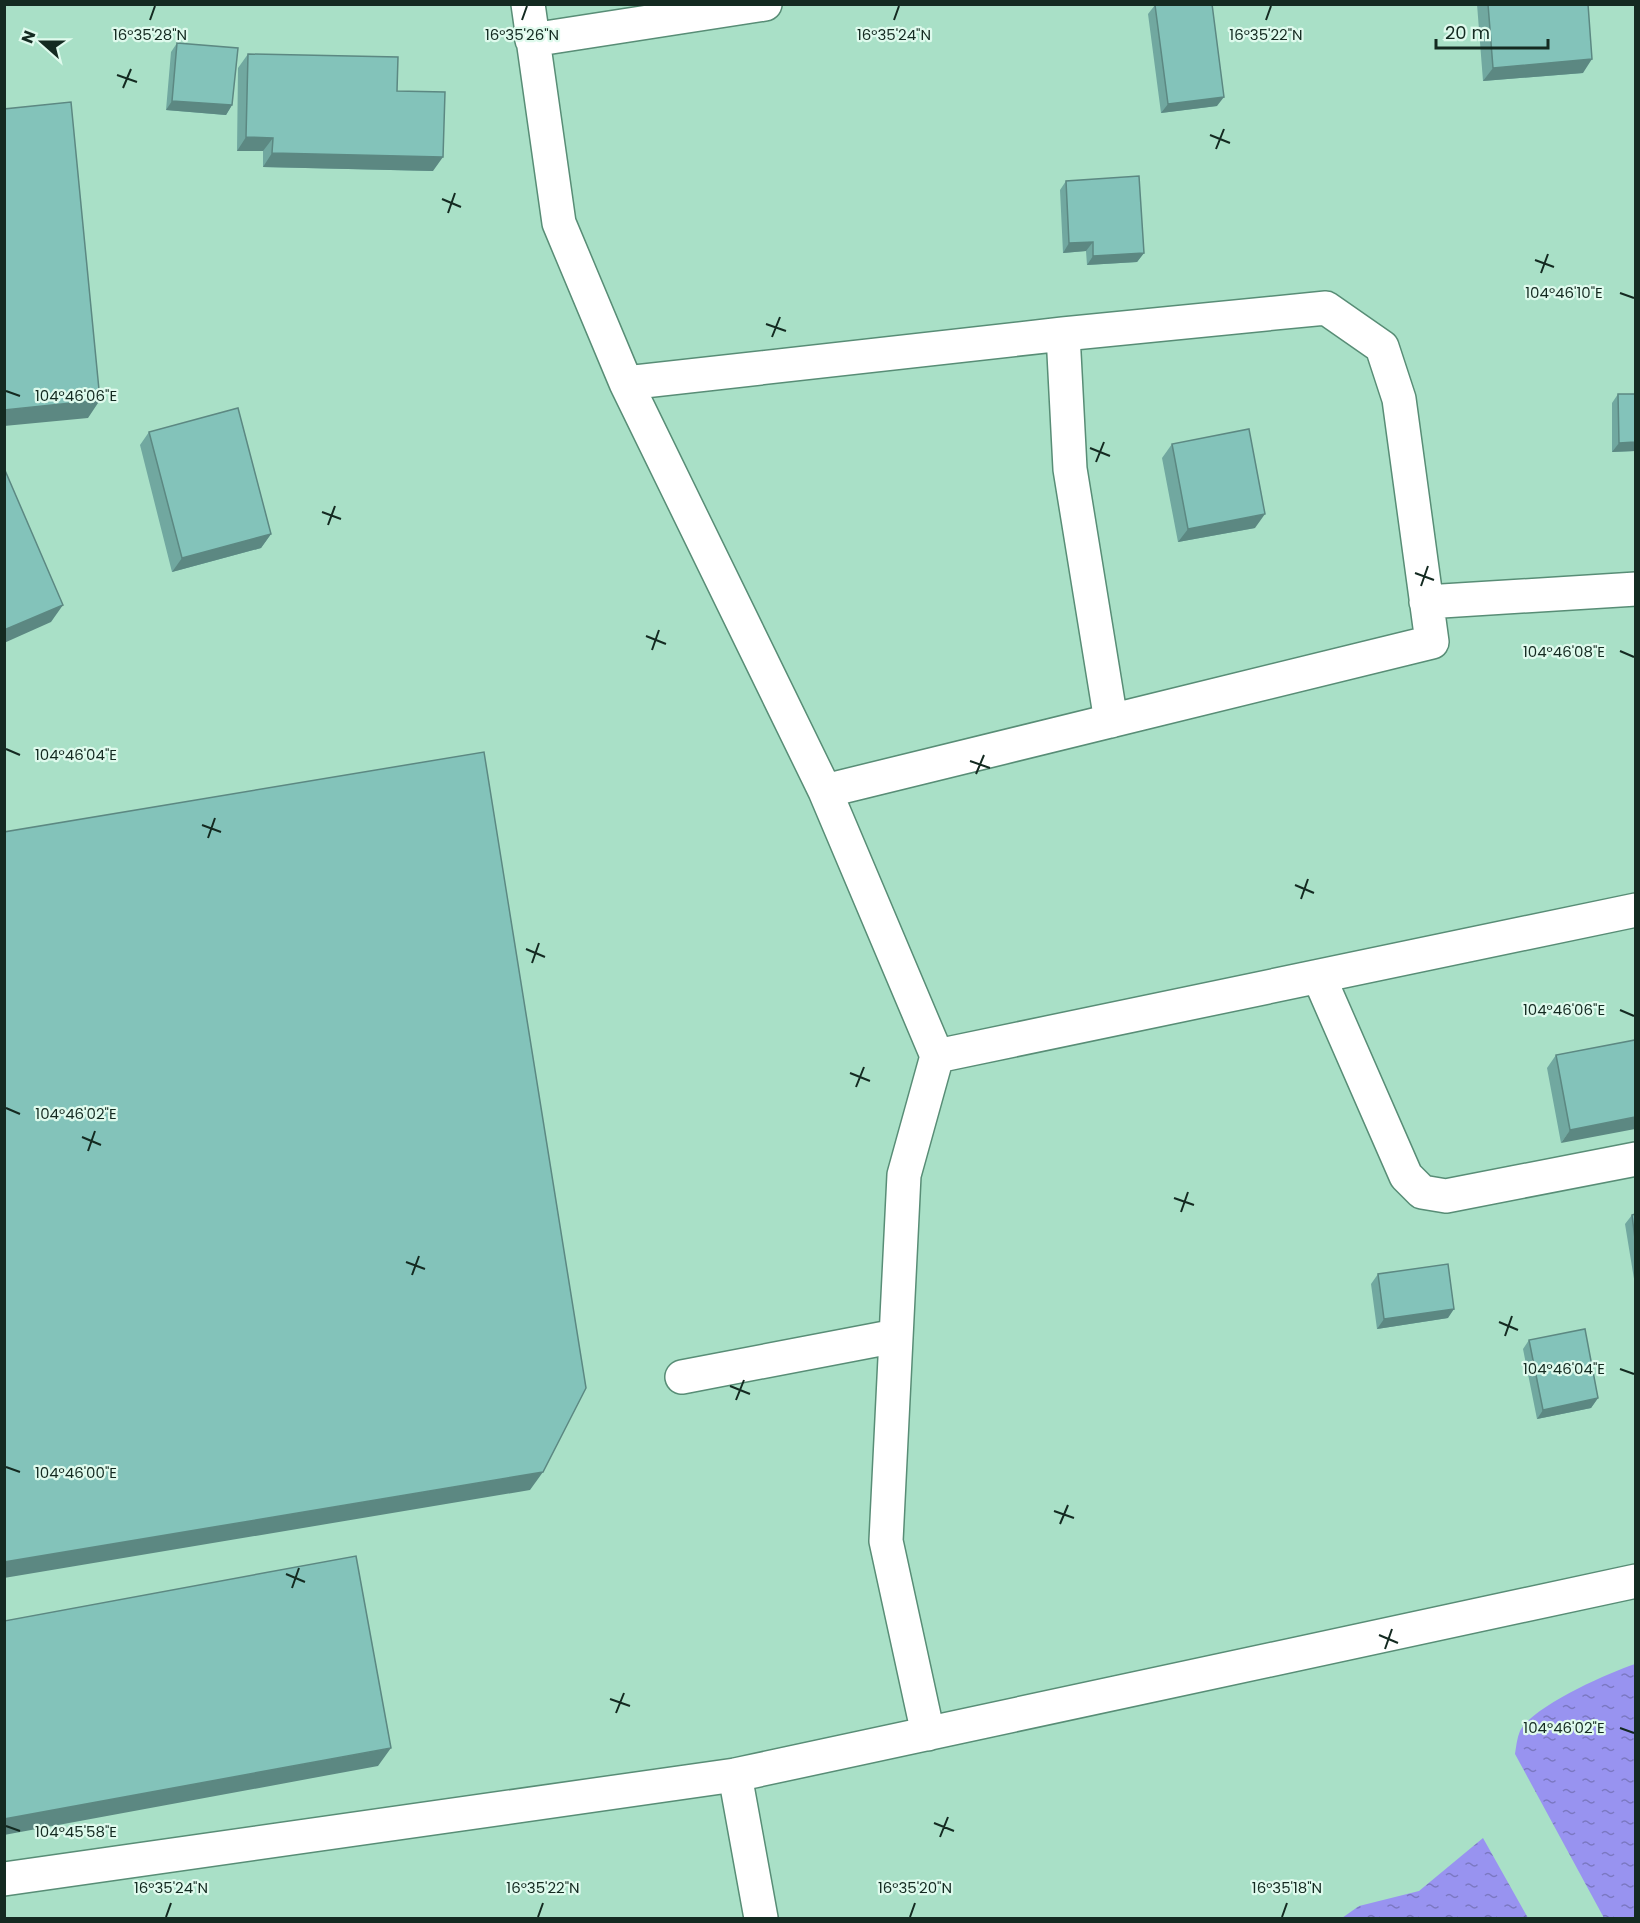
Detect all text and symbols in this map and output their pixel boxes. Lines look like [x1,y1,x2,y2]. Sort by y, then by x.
north arrow [12,12,72,72]
scale bar [1436,12,1548,50]
text: 20 m [1445,20,1490,45]
text: 16°35'28"N [113,24,187,45]
text: 16°35'26"N [485,24,559,45]
text: 16°35'24"N [857,24,931,45]
text: 16°35'22"N [1229,24,1303,45]
text: N [16,27,41,47]
text: 104°46'10"E [1525,282,1603,303]
text: 104°46'06"E [35,385,117,406]
text: 104°46'08"E [1523,641,1605,662]
text: 104°46'04"E [35,744,117,765]
text: 104°46'06"E [1523,999,1605,1020]
text: 104°46'02"E [35,1103,117,1124]
text: 104°46'04"E [1523,1358,1605,1379]
text: 104°46'00"E [35,1462,117,1483]
text: 104°46'02"E [1523,1717,1605,1738]
text: 104°45'58"E [35,1821,117,1842]
text: 16°35'24"N [134,1877,208,1898]
text: 16°35'22"N [506,1877,580,1898]
text: 16°35'20"N [878,1877,952,1898]
text: 16°35'18"N [1252,1877,1322,1898]

